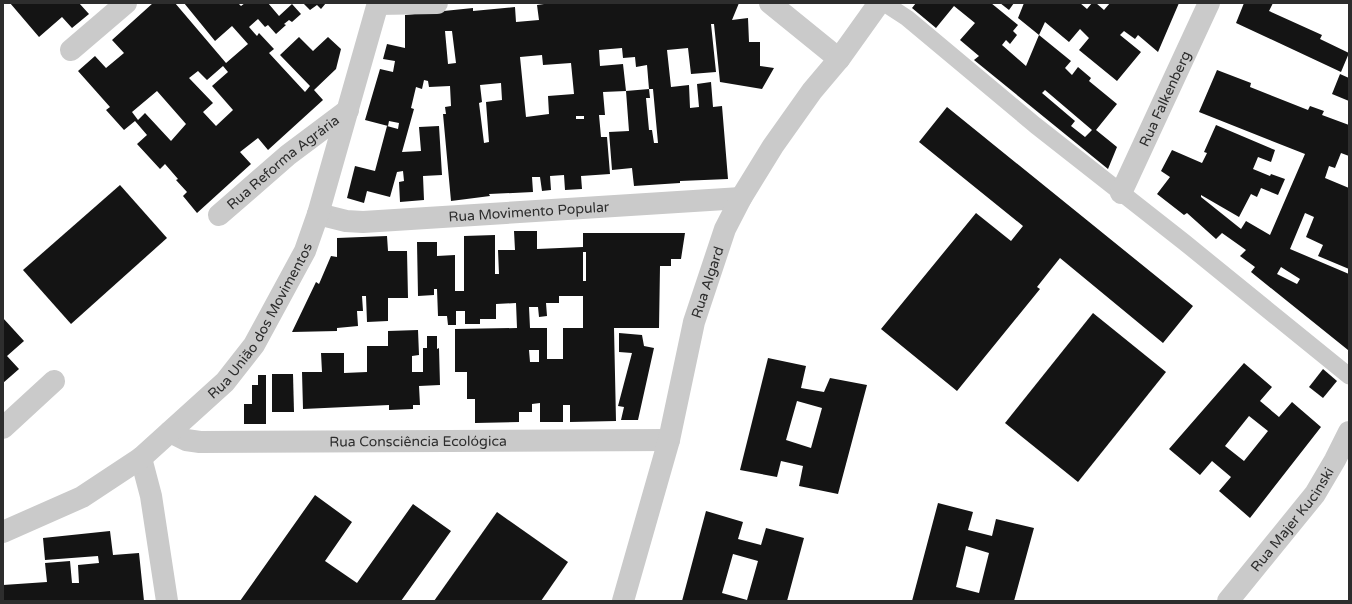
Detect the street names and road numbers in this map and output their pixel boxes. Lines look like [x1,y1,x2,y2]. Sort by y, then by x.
street label: Rua Falkenberg [1136,48,1195,149]
street label: Rua Reforma Agrária [223,112,343,213]
street label: Rua Movimento Popular [448,198,610,226]
street label: Rua União dos Movimentos [204,241,316,403]
street label: Rua Algard [688,244,728,320]
street label: Rua Consciência Ecológica [329,433,507,450]
street label: Rua Majer Kucinski [1247,464,1338,575]

